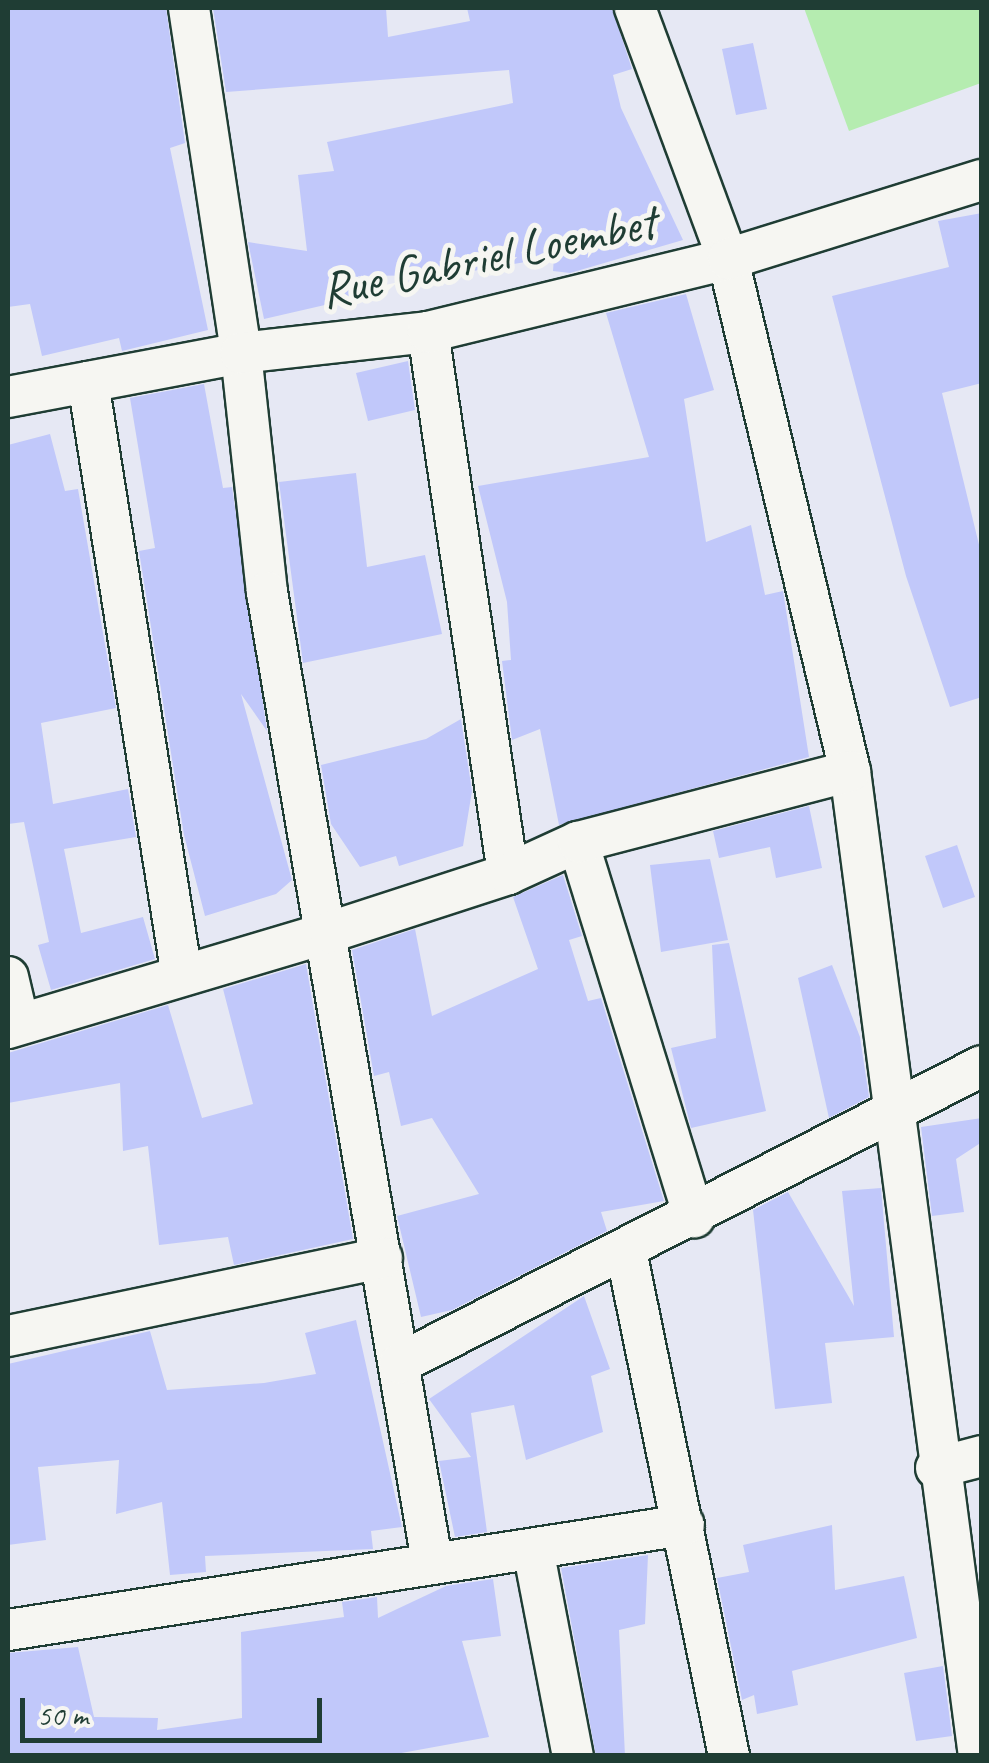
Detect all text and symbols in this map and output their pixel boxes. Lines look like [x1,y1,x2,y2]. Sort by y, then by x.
street label: Rue Gabriel Loembet [314,191,662,321]
scale bar [25,1678,328,1740]
text: 50 m [37,1696,88,1734]

